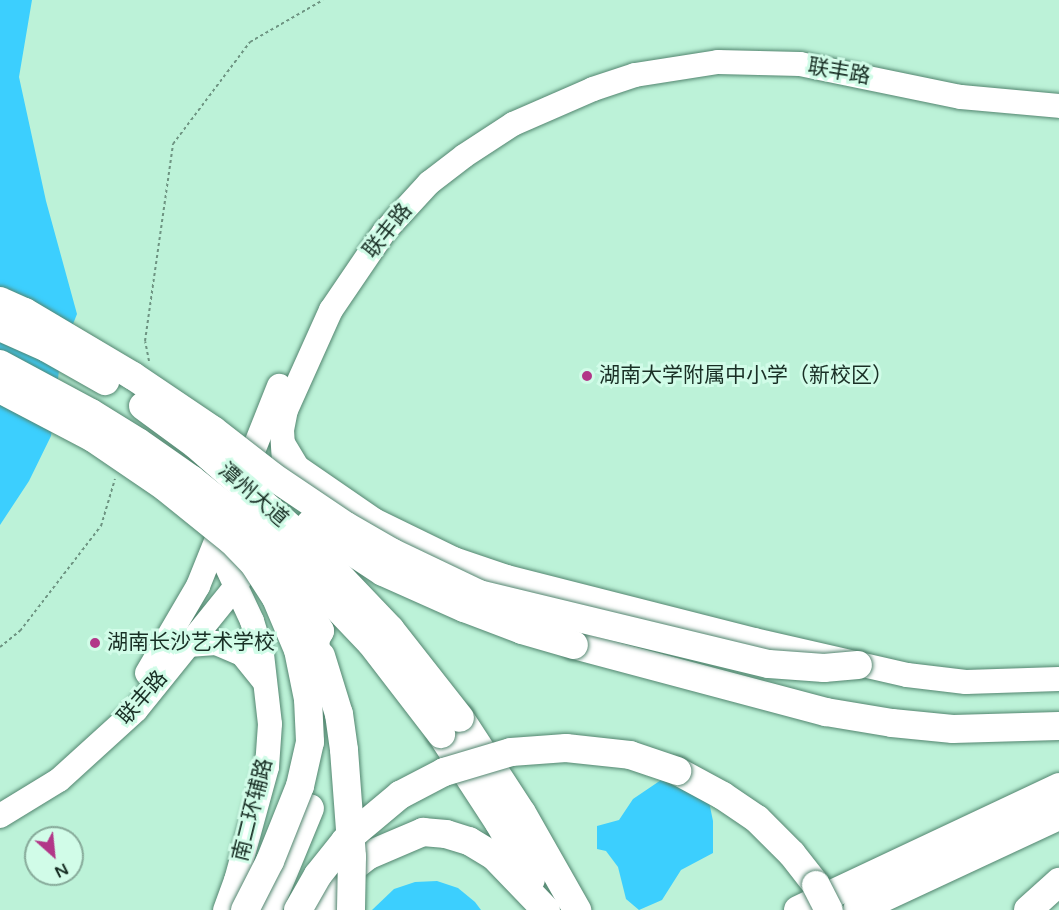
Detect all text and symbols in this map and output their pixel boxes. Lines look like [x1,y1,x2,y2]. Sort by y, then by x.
street label: 联丰路 [806,54,872,90]
street label: 联丰路 [358,199,418,263]
place label: 湖南大学附属中小学（新校区） [599,363,893,389]
marker: 湖南大学附属中小学（新校区） [580,369,594,383]
street label: 潭州大道 [213,458,293,532]
place label: 湖南长沙艺术学校 [107,630,275,656]
marker: 湖南长沙艺术学校 [88,636,102,650]
street label: 联丰路 [113,666,173,730]
street label: 南二环辅路 [228,756,278,864]
north arrow [24,826,84,886]
text: N [51,858,72,882]

